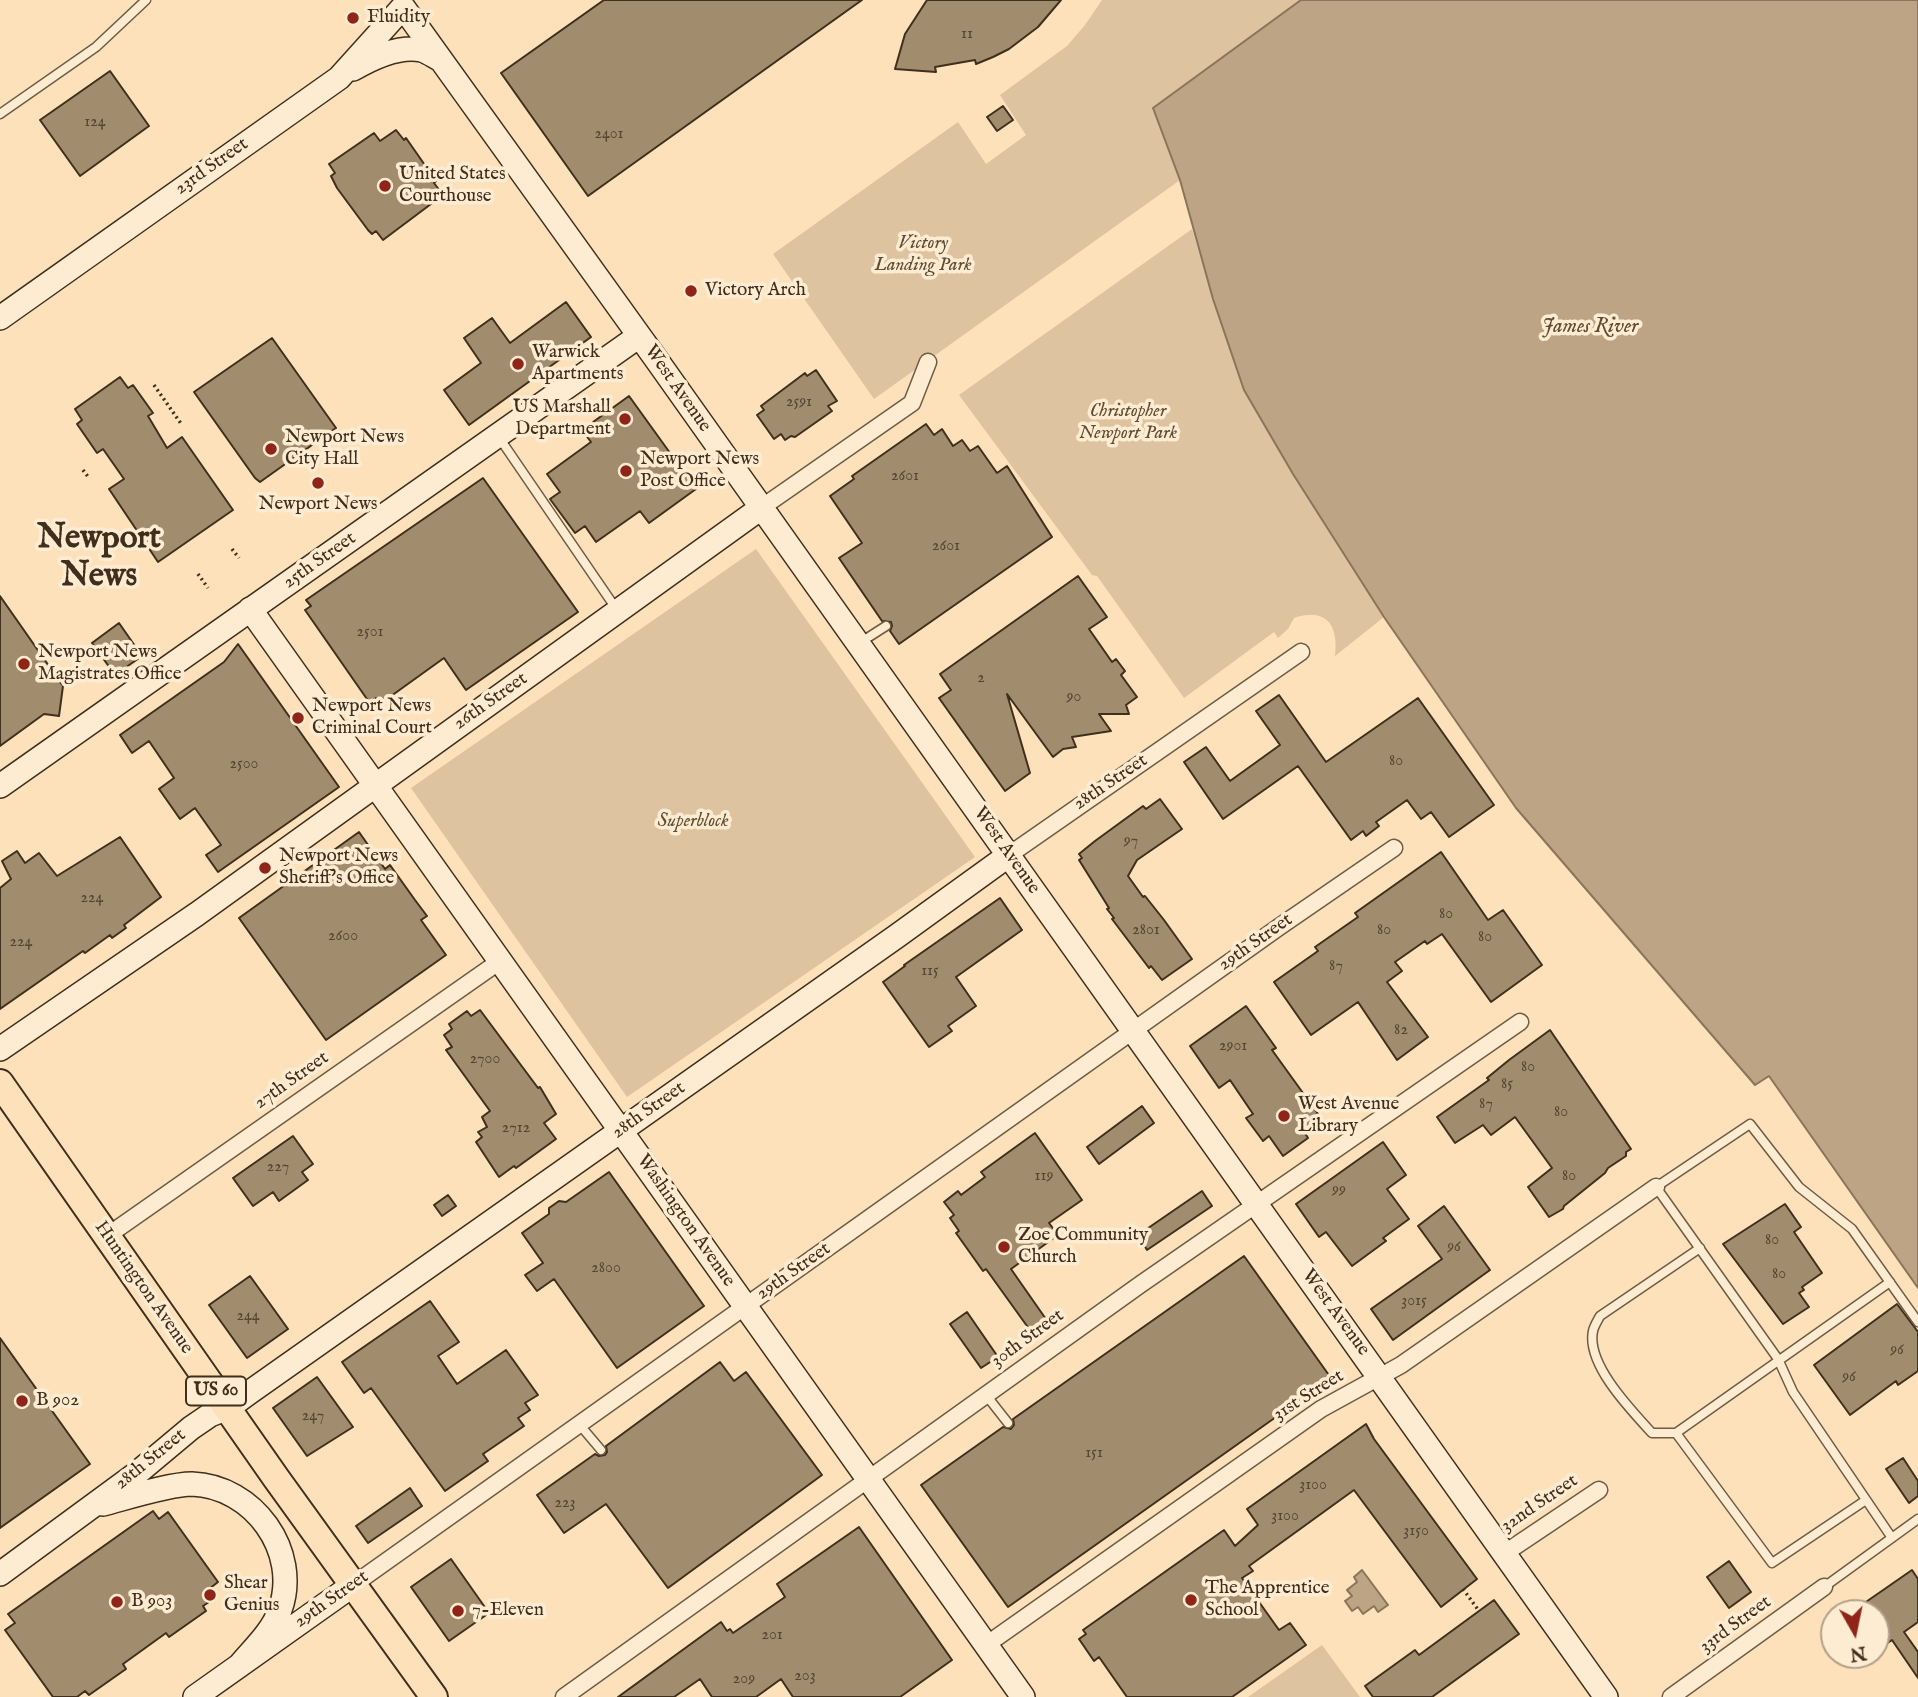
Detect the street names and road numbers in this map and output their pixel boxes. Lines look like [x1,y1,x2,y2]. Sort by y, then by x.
street label: 23rd Street [171,133,253,201]
street label: West Avenue [639,341,715,437]
street label: 25th Street [279,528,361,594]
street label: 26th Street [450,668,532,736]
street label: 28th Street [1070,750,1152,816]
street label: West Avenue [968,803,1044,899]
street label: 29th Street [1215,909,1297,977]
street label: 27th Street [250,1047,334,1115]
street label: 28th Street [608,1077,690,1145]
street label: Washington Avenue [631,1150,739,1292]
street label: Huntington Avenue [89,1217,197,1359]
street label: 29th Street [753,1238,835,1306]
street label: West Avenue [1296,1265,1374,1361]
street label: 30th Street [987,1305,1069,1373]
street label: 31st Street [1270,1365,1348,1427]
road number: US 60 [186,1376,246,1406]
street label: 28th Street [111,1425,191,1495]
street label: 32nd Street [1497,1470,1583,1538]
street label: 29th Street [291,1566,373,1634]
street label: 33rd Street [1696,1591,1776,1659]

